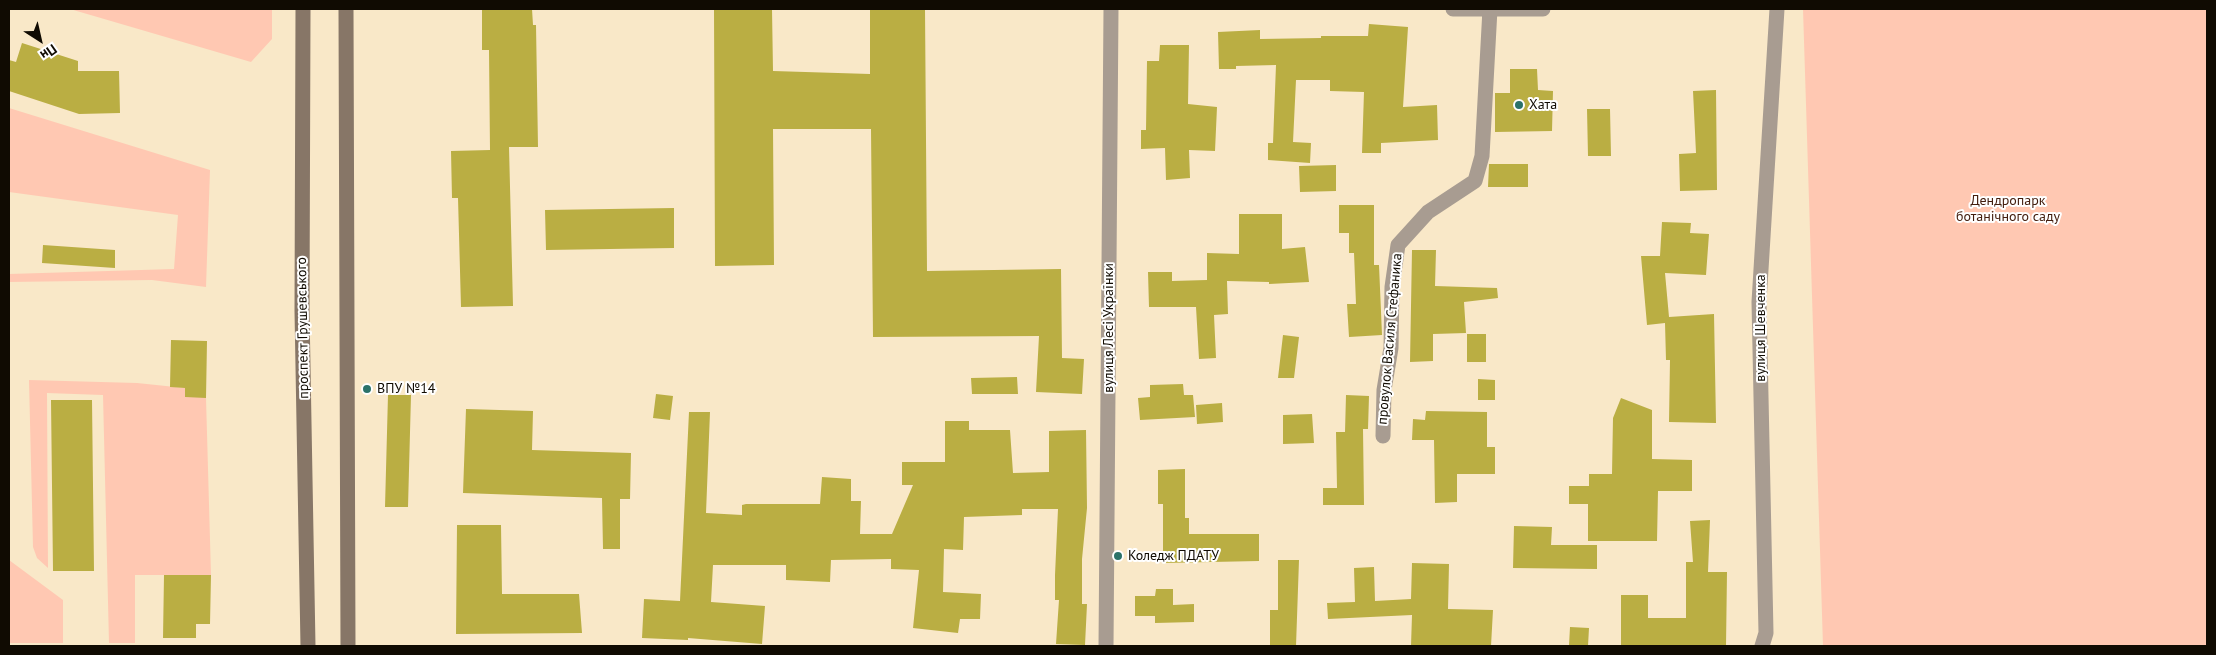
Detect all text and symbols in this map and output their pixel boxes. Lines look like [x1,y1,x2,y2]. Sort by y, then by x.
north arrow [15,15,65,65]
text: Пн [37,40,61,64]
place label: Хата [1529,97,1557,113]
marker: Хата [1513,99,1525,111]
park label: Дендропарк ботанічного саду [1956,193,2060,226]
street label: провулок Василя Стефаника [1374,253,1406,425]
street label: проспект Грушевського [293,257,313,399]
street label: вулиця Лесі Українки [1101,263,1117,393]
street label: вулиця Шевченка [1753,274,1769,382]
place label: ВПУ №14 [377,381,435,397]
marker: ВПУ №14 [361,383,373,395]
place label: Коледж ПДАТУ [1128,548,1219,564]
marker: Коледж ПДАТУ [1112,550,1124,562]

